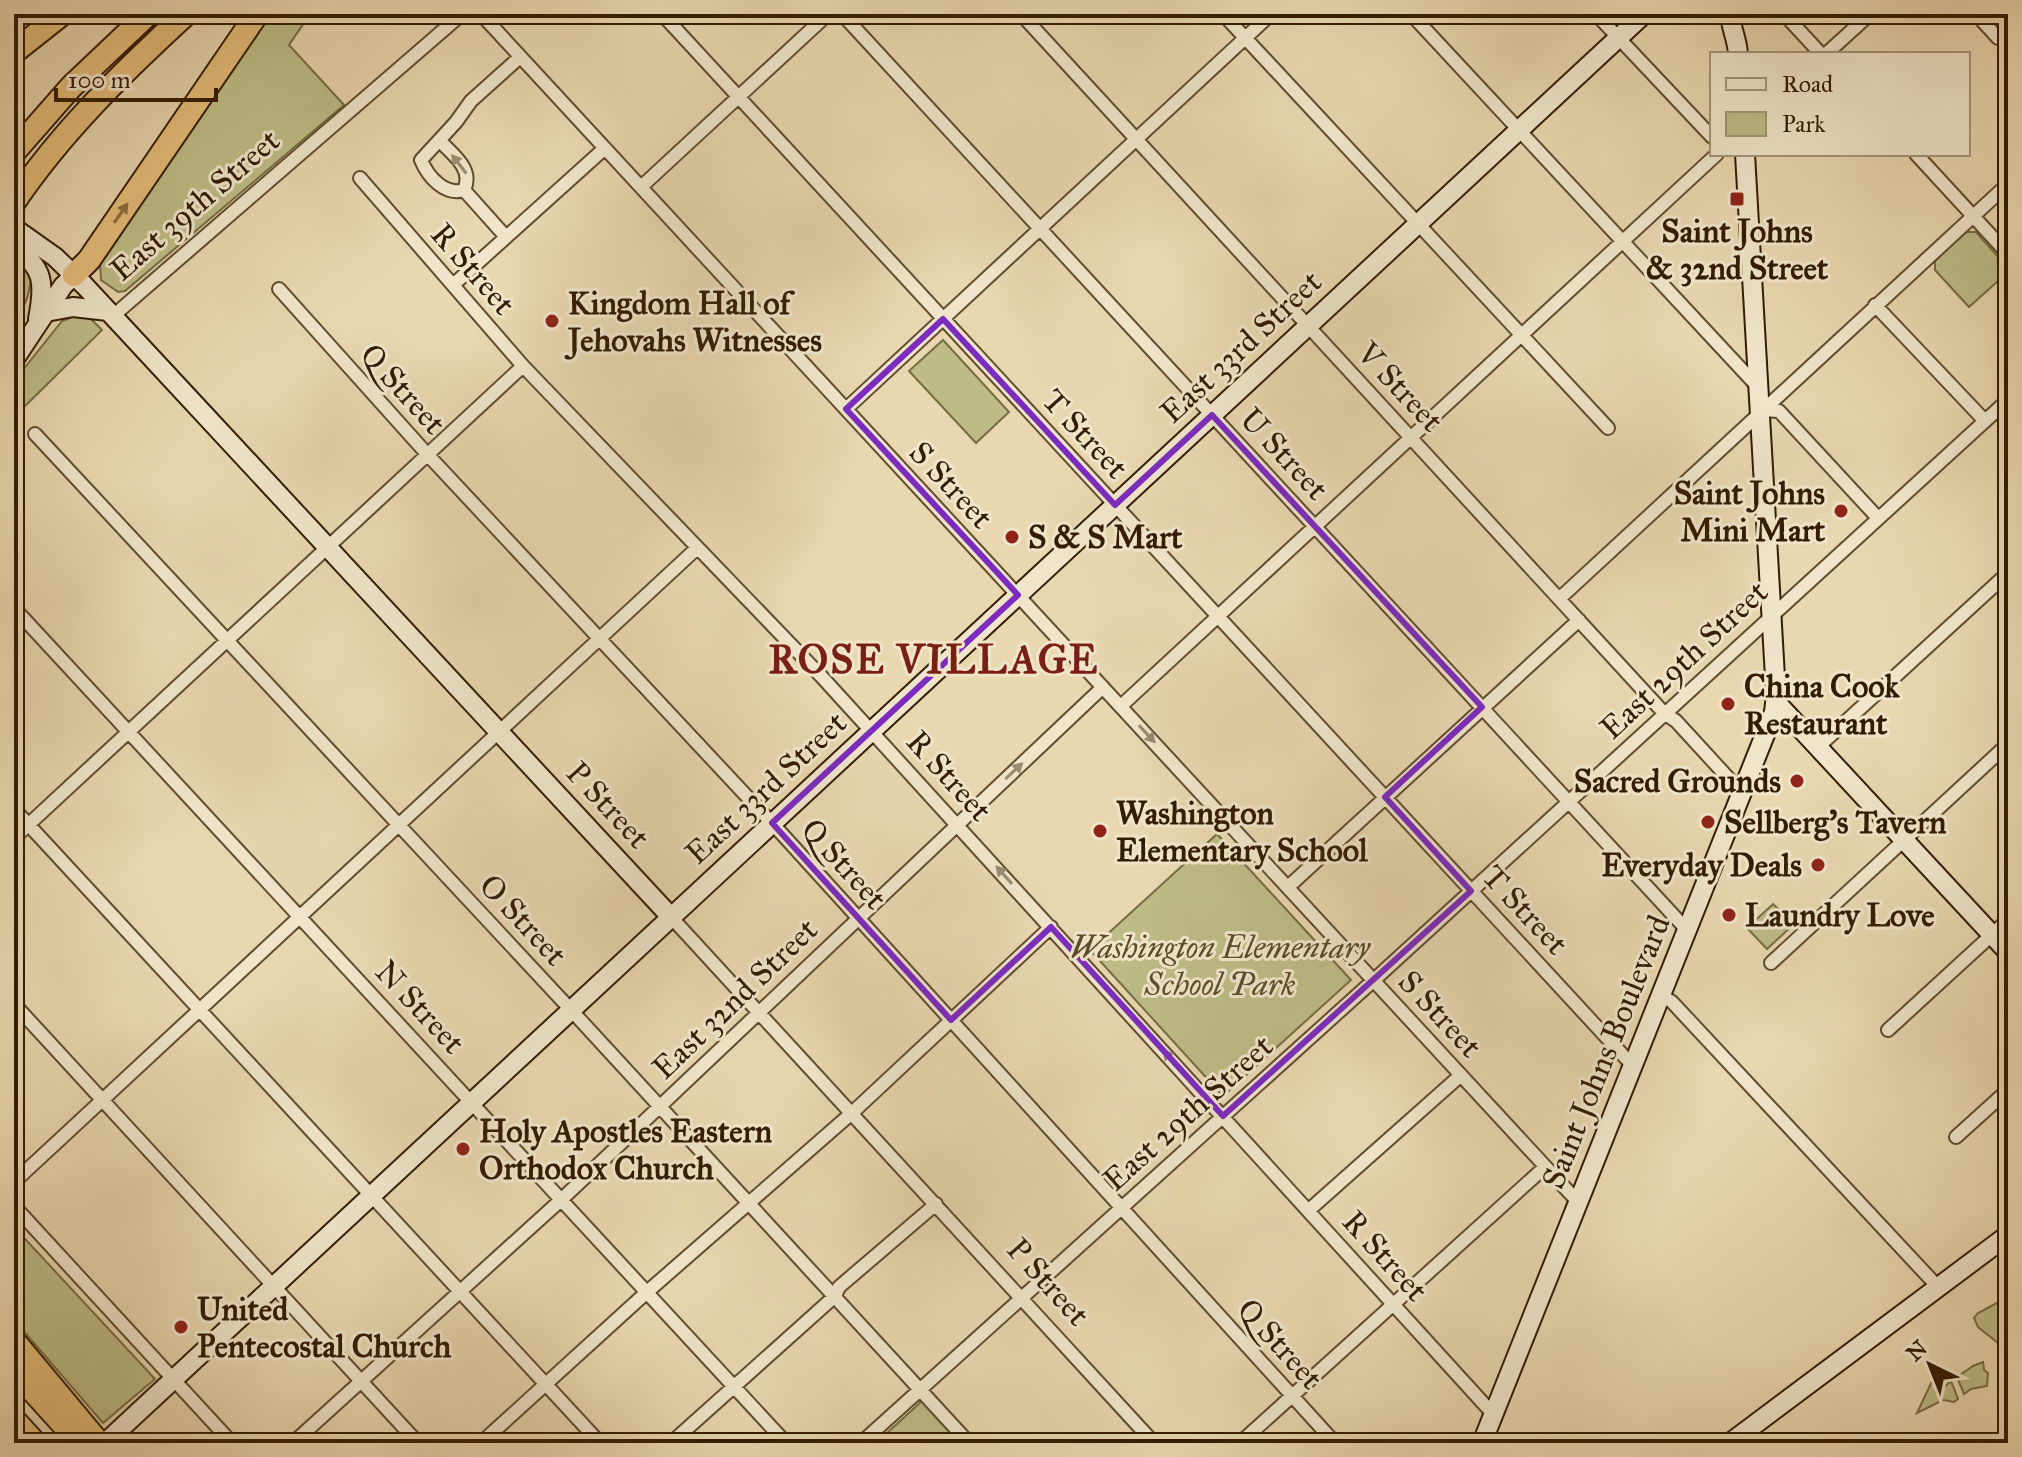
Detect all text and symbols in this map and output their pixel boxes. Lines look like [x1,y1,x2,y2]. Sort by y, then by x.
scale bar [56,52,216,102]
legend [1710,52,1970,156]
text: 100 m [68,65,131,95]
text: Road [1782,69,1833,99]
text: Park [1782,109,1826,139]
street label: East 39th Street [102,121,288,289]
one-way arrow [452,154,468,174]
marker: Saint Johns & 32nd Street [1728,190,1746,208]
one-way arrow [113,202,128,223]
place label: Saint Johns & 32nd Street [1646,212,1829,288]
street label: R Street [423,215,523,323]
street label: East 33rd Street [1152,262,1330,432]
place label: Kingdom Hall of Jehovahs Witnesses [564,284,822,360]
marker: Kingdom Hall of Jehovahs Witnesses [543,312,561,330]
street label: V Street [1348,333,1451,440]
street label: Q Street [352,335,454,443]
street label: T Street [1034,381,1136,487]
street label: U Street [1232,400,1336,508]
street label: S Street [901,433,1001,537]
place label: Saint Johns Mini Mart [1674,474,1826,550]
marker: Saint Johns Mini Mart [1832,502,1850,520]
place label: S & S Mart [1028,518,1183,557]
marker: S & S Mart [1003,528,1021,546]
street label: East 29th Street [1592,572,1776,748]
district label: ROSE VILLAGE [768,635,1100,684]
place label: China Cook Restaurant [1744,667,1900,743]
marker: China Cook Restaurant [1719,695,1737,713]
street label: East 33rd Street [677,703,855,873]
street label: R Street [898,722,1000,830]
one-way arrow [1137,725,1155,744]
street label: P Street [558,753,658,857]
one-way arrow [1004,762,1023,780]
place label: Sacred Grounds [1574,762,1781,801]
marker: Sacred Grounds [1788,772,1806,790]
place label: Washington Elementary School [1116,794,1369,870]
place label: Sellberg's Tavern [1724,803,1947,842]
street label: Q Street [793,810,895,918]
marker: Sellberg's Tavern [1699,813,1717,831]
marker: Washington Elementary School [1091,822,1109,840]
place label: Everyday Deals [1601,846,1802,885]
marker: Everyday Deals [1809,856,1827,874]
street label: T Street [1474,857,1576,963]
street label: O Street [471,866,575,974]
one-way arrow [995,866,1013,885]
place label: Laundry Love [1745,896,1935,935]
marker: Laundry Love [1720,906,1738,924]
street label: East 32nd Street [644,910,826,1088]
street label: Saint Johns Boulevard [1533,910,1679,1194]
park label: Washington Elementary School Park [1070,928,1371,1004]
street label: N Street [367,952,473,1062]
street label: S Street [1390,962,1490,1066]
street label: East 29th Street [1095,1027,1281,1199]
one-way arrow [1162,1049,1180,1068]
place label: Holy Apostles Eastern Orthodox Church [479,1112,773,1188]
marker: Holy Apostles Eastern Orthodox Church [454,1140,472,1158]
street label: R Street [1334,1202,1436,1310]
street label: P Street [998,1230,1098,1334]
place label: United Pentecostal Church [197,1290,451,1366]
street label: Q Street [1229,1290,1331,1398]
marker: United Pentecostal Church [172,1318,190,1336]
north arrow [1890,1325,1970,1405]
text: N [1901,1334,1933,1367]

